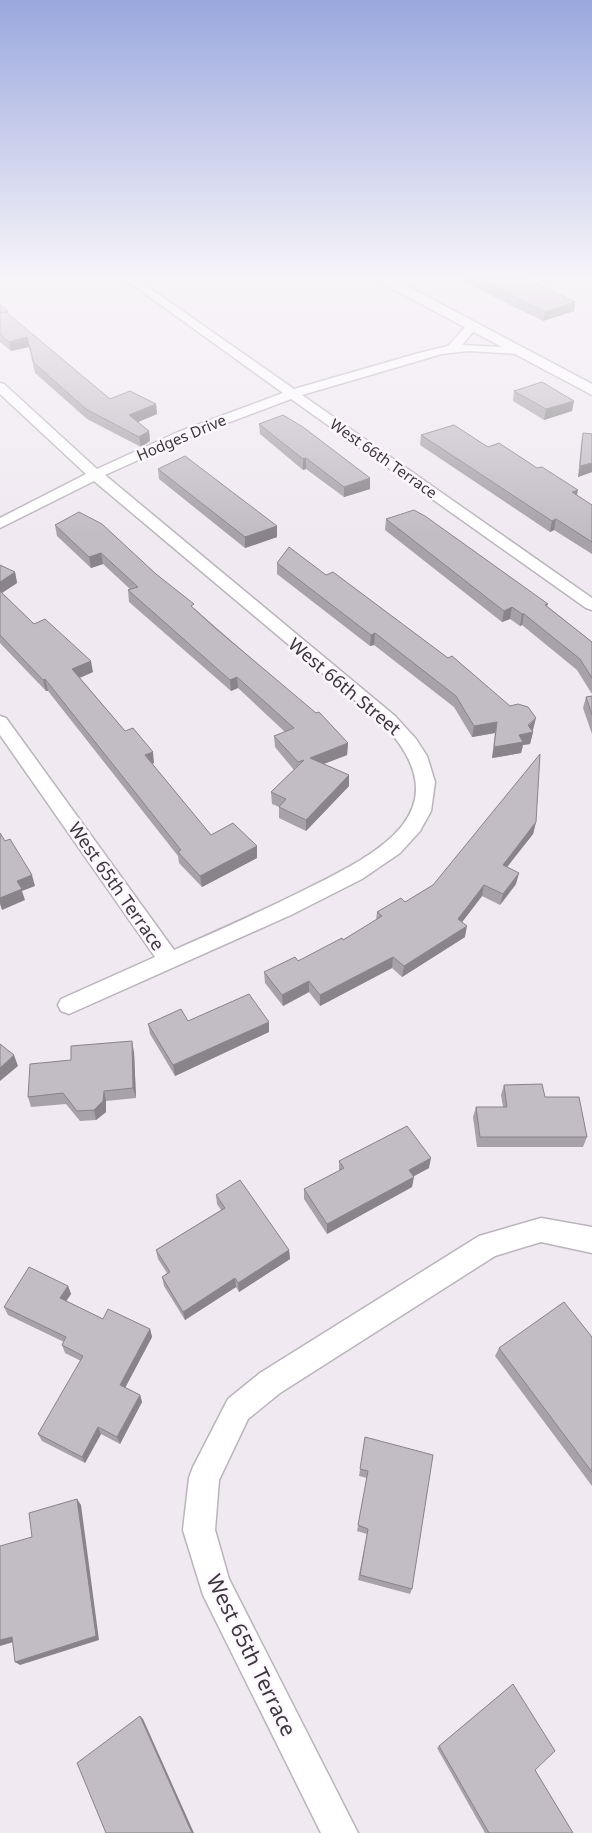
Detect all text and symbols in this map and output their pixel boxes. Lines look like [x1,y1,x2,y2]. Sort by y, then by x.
street label: Hodges Drive [133,409,229,465]
street label: West 66th Terrace [327,414,441,502]
street label: West 66th Street [284,632,407,740]
street label: West 65th Terrace [64,817,170,955]
street label: West 65th Terrace [201,1569,303,1741]

